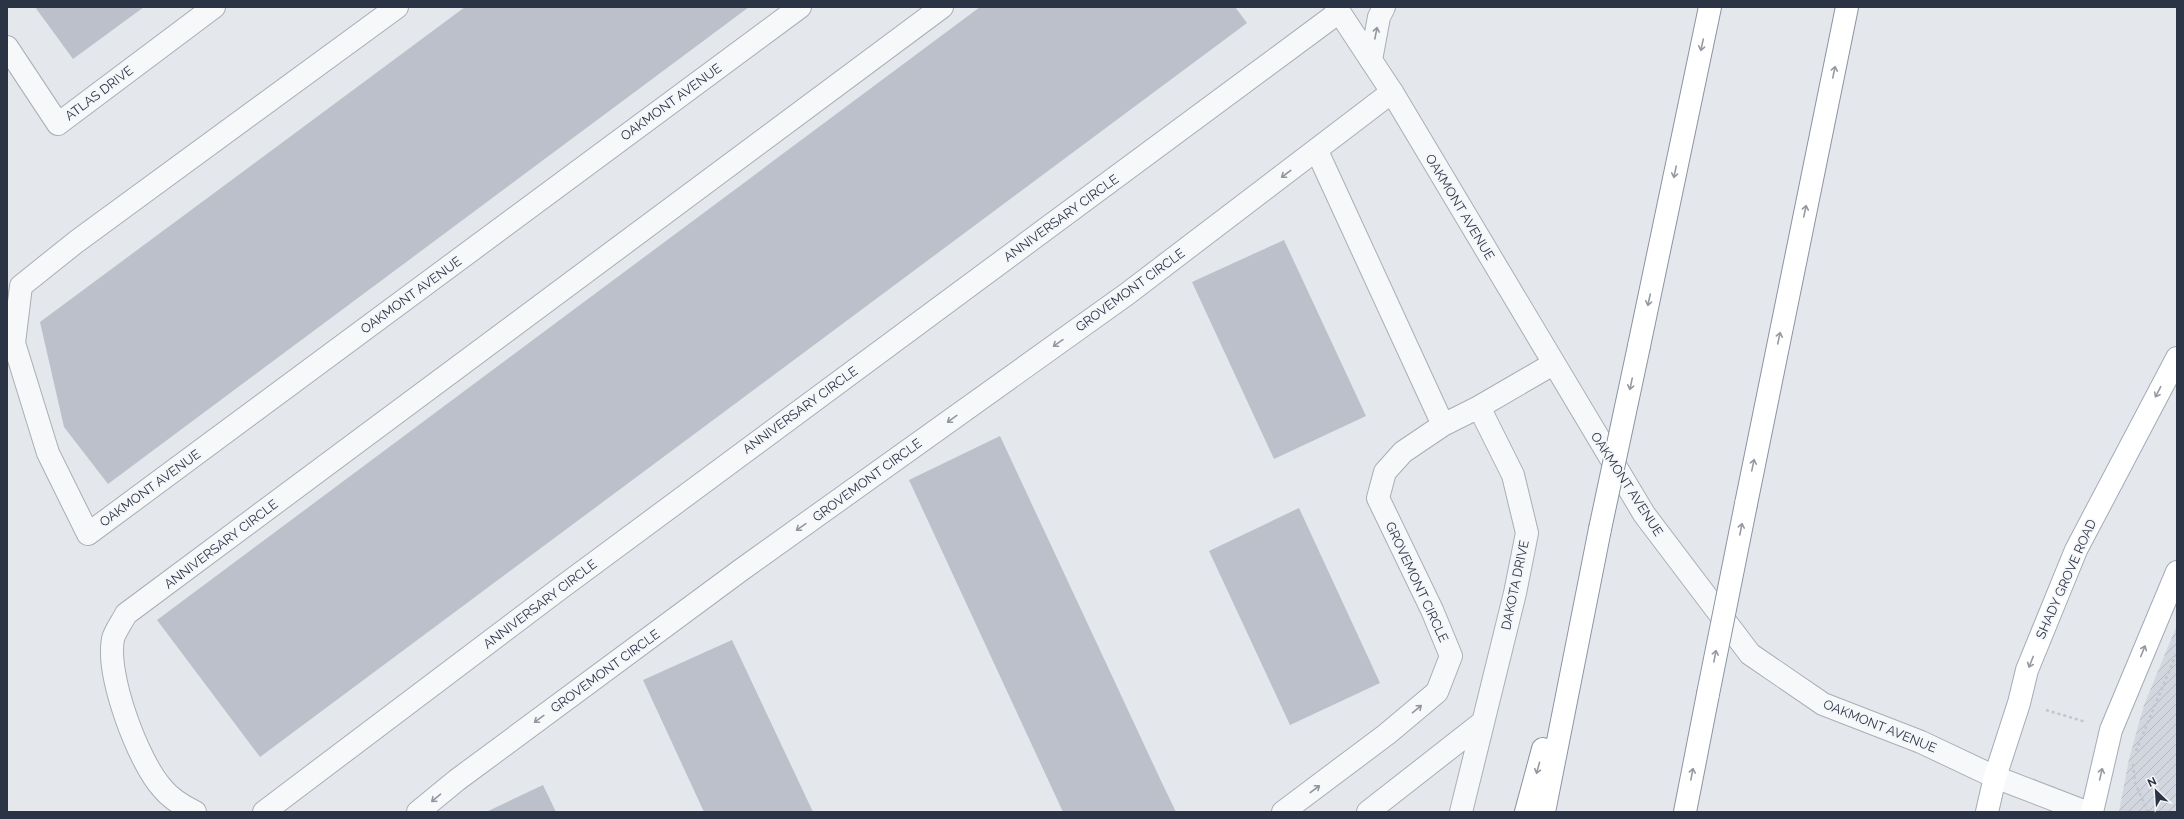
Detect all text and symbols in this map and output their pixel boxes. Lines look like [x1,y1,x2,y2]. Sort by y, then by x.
one-way arrow [1372,27,1380,40]
one-way arrow [1697,38,1705,51]
street label: OAKMONT AVENUE [618,60,724,144]
street label: ATLAS DRIVE [62,63,136,123]
one-way arrow [1830,66,1838,79]
street label: OAKMONT AVENUE [1422,151,1498,263]
one-way arrow [1671,166,1679,179]
one-way arrow [1281,170,1292,178]
street label: ANNIVERSARY CIRCLE [1001,171,1121,265]
one-way arrow [1802,204,1810,217]
street label: GROVEMONT CIRCLE [1073,245,1187,335]
street label: OAKMONT AVENUE [358,253,464,337]
one-way arrow [1644,293,1652,306]
one-way arrow [1776,332,1784,345]
one-way arrow [1052,339,1063,347]
street label: ANNIVERSARY CIRCLE [740,363,860,457]
one-way arrow [1627,377,1635,390]
one-way arrow [2153,386,2161,398]
one-way arrow [947,414,958,423]
street label: OAKMONT AVENUE [1588,429,1666,539]
street label: GROVEMONT CIRCLE [810,435,924,525]
street label: OAKMONT AVENUE [97,446,203,530]
one-way arrow [1750,459,1758,472]
street label: ANNIVERSARY CIRCLE [161,496,281,592]
street label: SHADY GROVE ROAD [2033,517,2099,641]
street label: GROVEMONT CIRCLE [1383,519,1452,645]
one-way arrow [1737,522,1745,535]
one-way arrow [796,523,807,531]
street label: DAKOTA DRIVE [1498,539,1532,631]
street label: ANNIVERSARY CIRCLE [480,556,600,652]
street label: GROVEMONT CIRCLE [548,626,662,716]
one-way arrow [2139,646,2147,658]
one-way arrow [1712,650,1720,663]
one-way arrow [2026,655,2034,667]
street label: OAKMONT AVENUE [1821,696,1939,756]
one-way arrow [1412,704,1422,713]
one-way arrow [534,715,545,723]
one-way arrow [1534,762,1541,775]
one-way arrow [1689,768,1697,781]
one-way arrow [2097,768,2105,781]
north arrow [2136,771,2176,811]
text: N [2145,775,2159,790]
one-way arrow [1309,784,1320,793]
one-way arrow [430,793,441,802]

